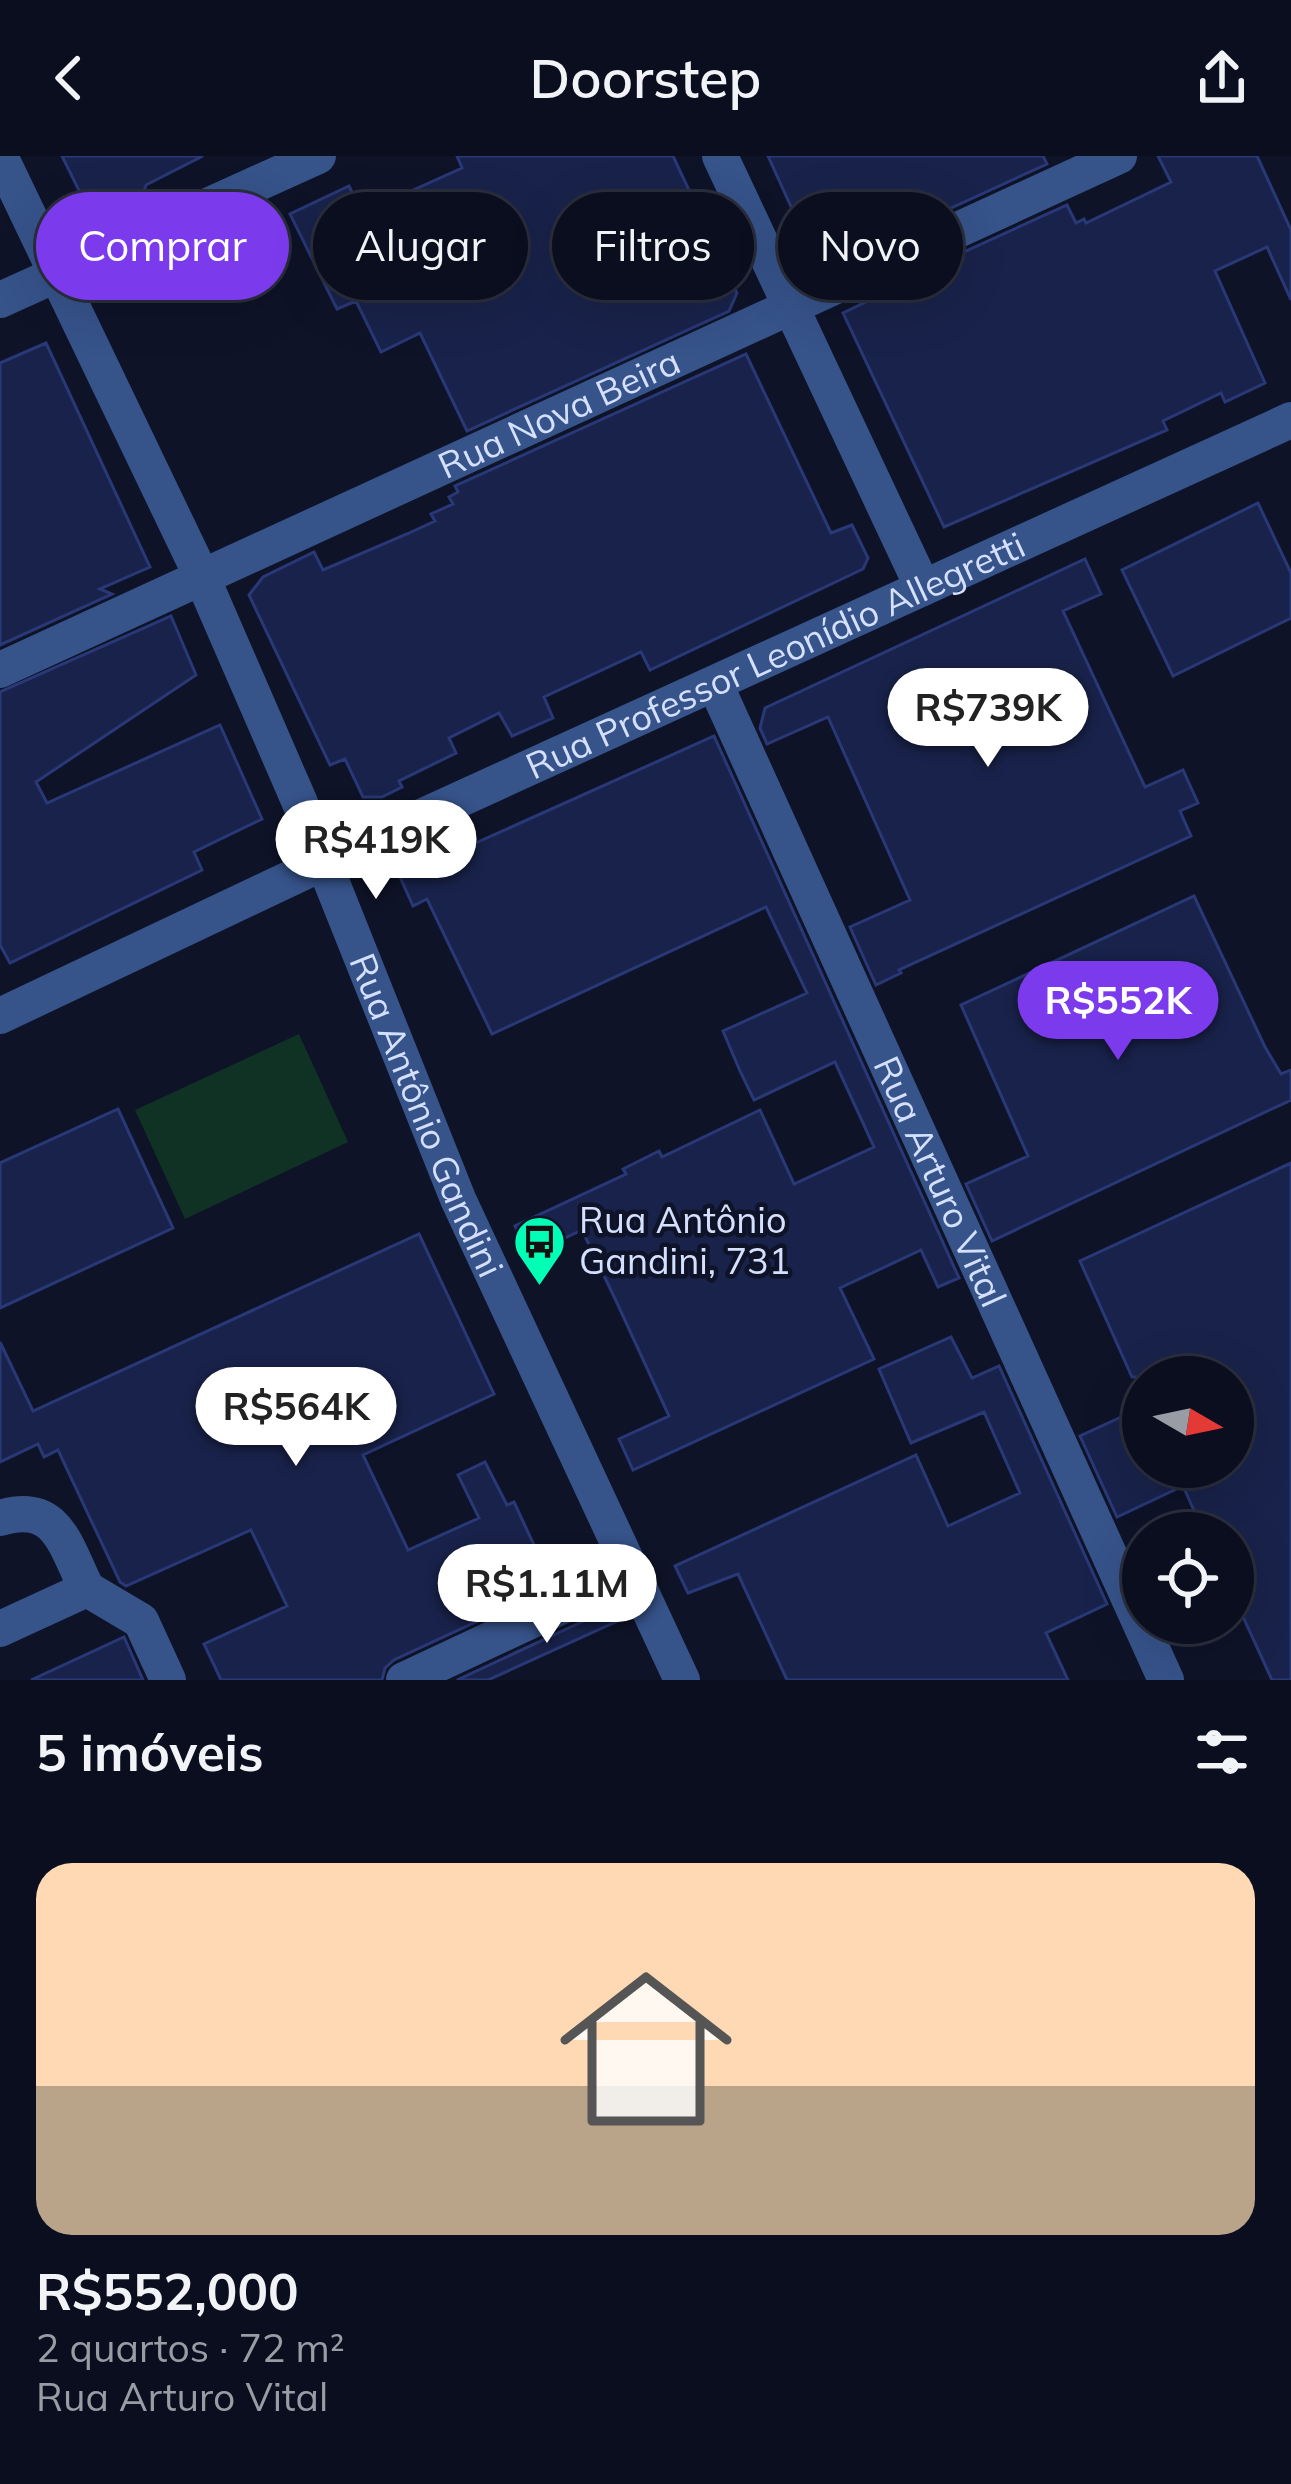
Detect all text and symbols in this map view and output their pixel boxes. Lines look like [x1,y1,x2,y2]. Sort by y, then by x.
text: Doorstep [530,44,761,112]
icon: back [36,45,102,111]
icon: share [1189,45,1255,111]
chip: Comprar [36,192,289,300]
chip: Alugar [313,192,528,300]
chip: Filtros [552,192,754,300]
chip: Novo [778,192,963,300]
street label: Rua Nova Beira [431,338,687,488]
street label: Rua Professor Leonídio Allegretti [519,522,1031,788]
pin: R$739K [890,668,1086,770]
text: R$739K [915,682,1061,731]
pin: R$419K [278,800,474,902]
text: R$419K [303,814,449,863]
street label: Rua Antônio Gandini [340,947,514,1284]
pin: R$552K [1020,961,1216,1063]
text: R$552K [1045,975,1191,1024]
street label: Rua Arturo Vital [865,1049,1017,1313]
place label: Rua Antônio Gandini, 731 [579,1197,790,1283]
bus stop icon: Rua Antônio Gandini, 731 [512,1213,568,1287]
north arrow [1122,1356,1254,1488]
map controls [1122,1356,1254,1644]
pin: R$564K [198,1367,394,1469]
text: R$564K [223,1381,369,1430]
button: locate [1122,1512,1254,1644]
pin: R$1.11M [436,1544,658,1646]
text: R$1.11M [465,1558,629,1607]
icon: filters [1189,1719,1255,1785]
text: 5 imóveis [36,1720,263,1784]
icon: home [538,1941,754,2157]
text: R$552,000 [36,2259,299,2323]
text: 2 quartos · 72 m² [36,2323,345,2372]
text: Rua Arturo Vital [36,2372,328,2421]

